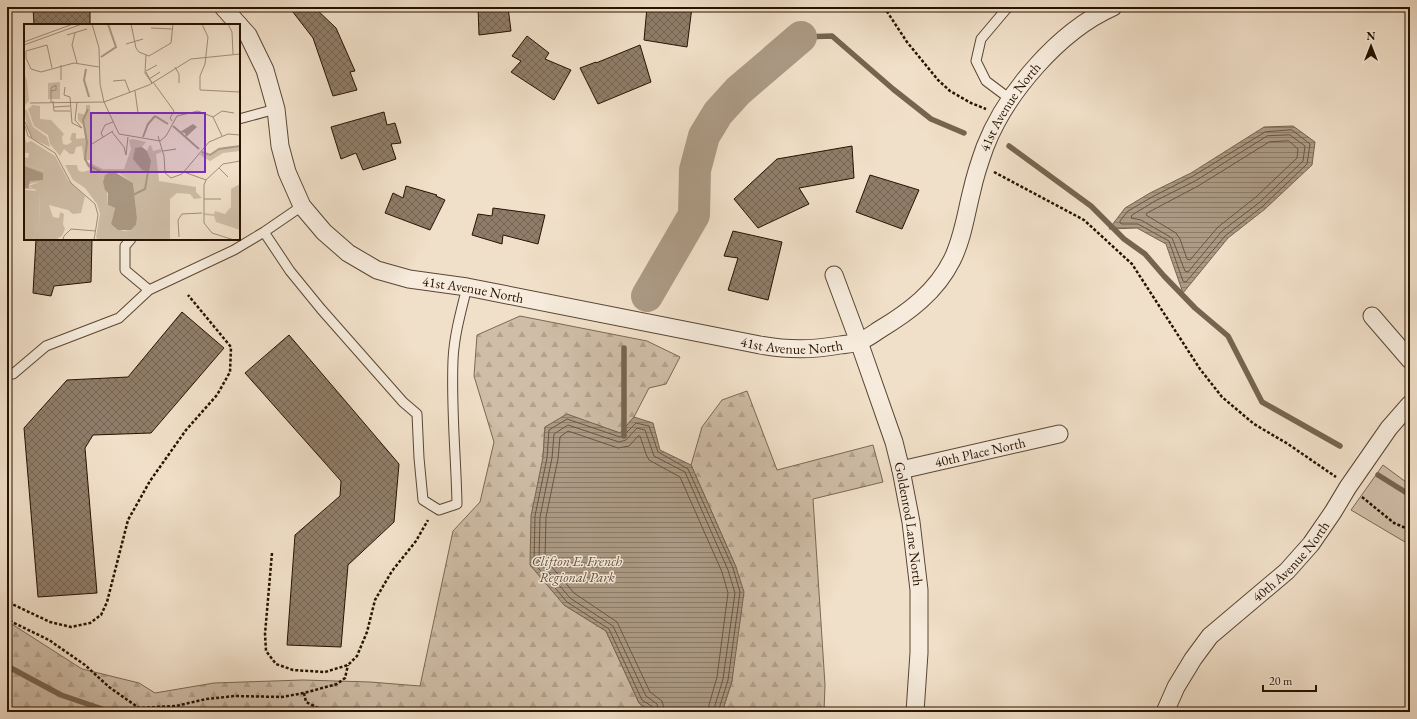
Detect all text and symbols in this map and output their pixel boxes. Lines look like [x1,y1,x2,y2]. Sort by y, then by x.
inset map [24,24,240,240]
north arrow [1351,26,1391,66]
text: N [1367,29,1376,43]
street label: 41st Avenue North [975,58,1045,154]
street label: 41st Avenue North [421,272,525,307]
street label: 41st Avenue North [739,332,844,358]
street label: 40th Place North [933,433,1027,471]
street label: Goldenrod Lane North [890,460,927,587]
street label: 40th Avenue North [1248,517,1333,606]
park label: Clifton E. French Regional Park [532,552,622,586]
scale bar [1263,667,1316,693]
text: 20 m [1269,673,1293,689]

